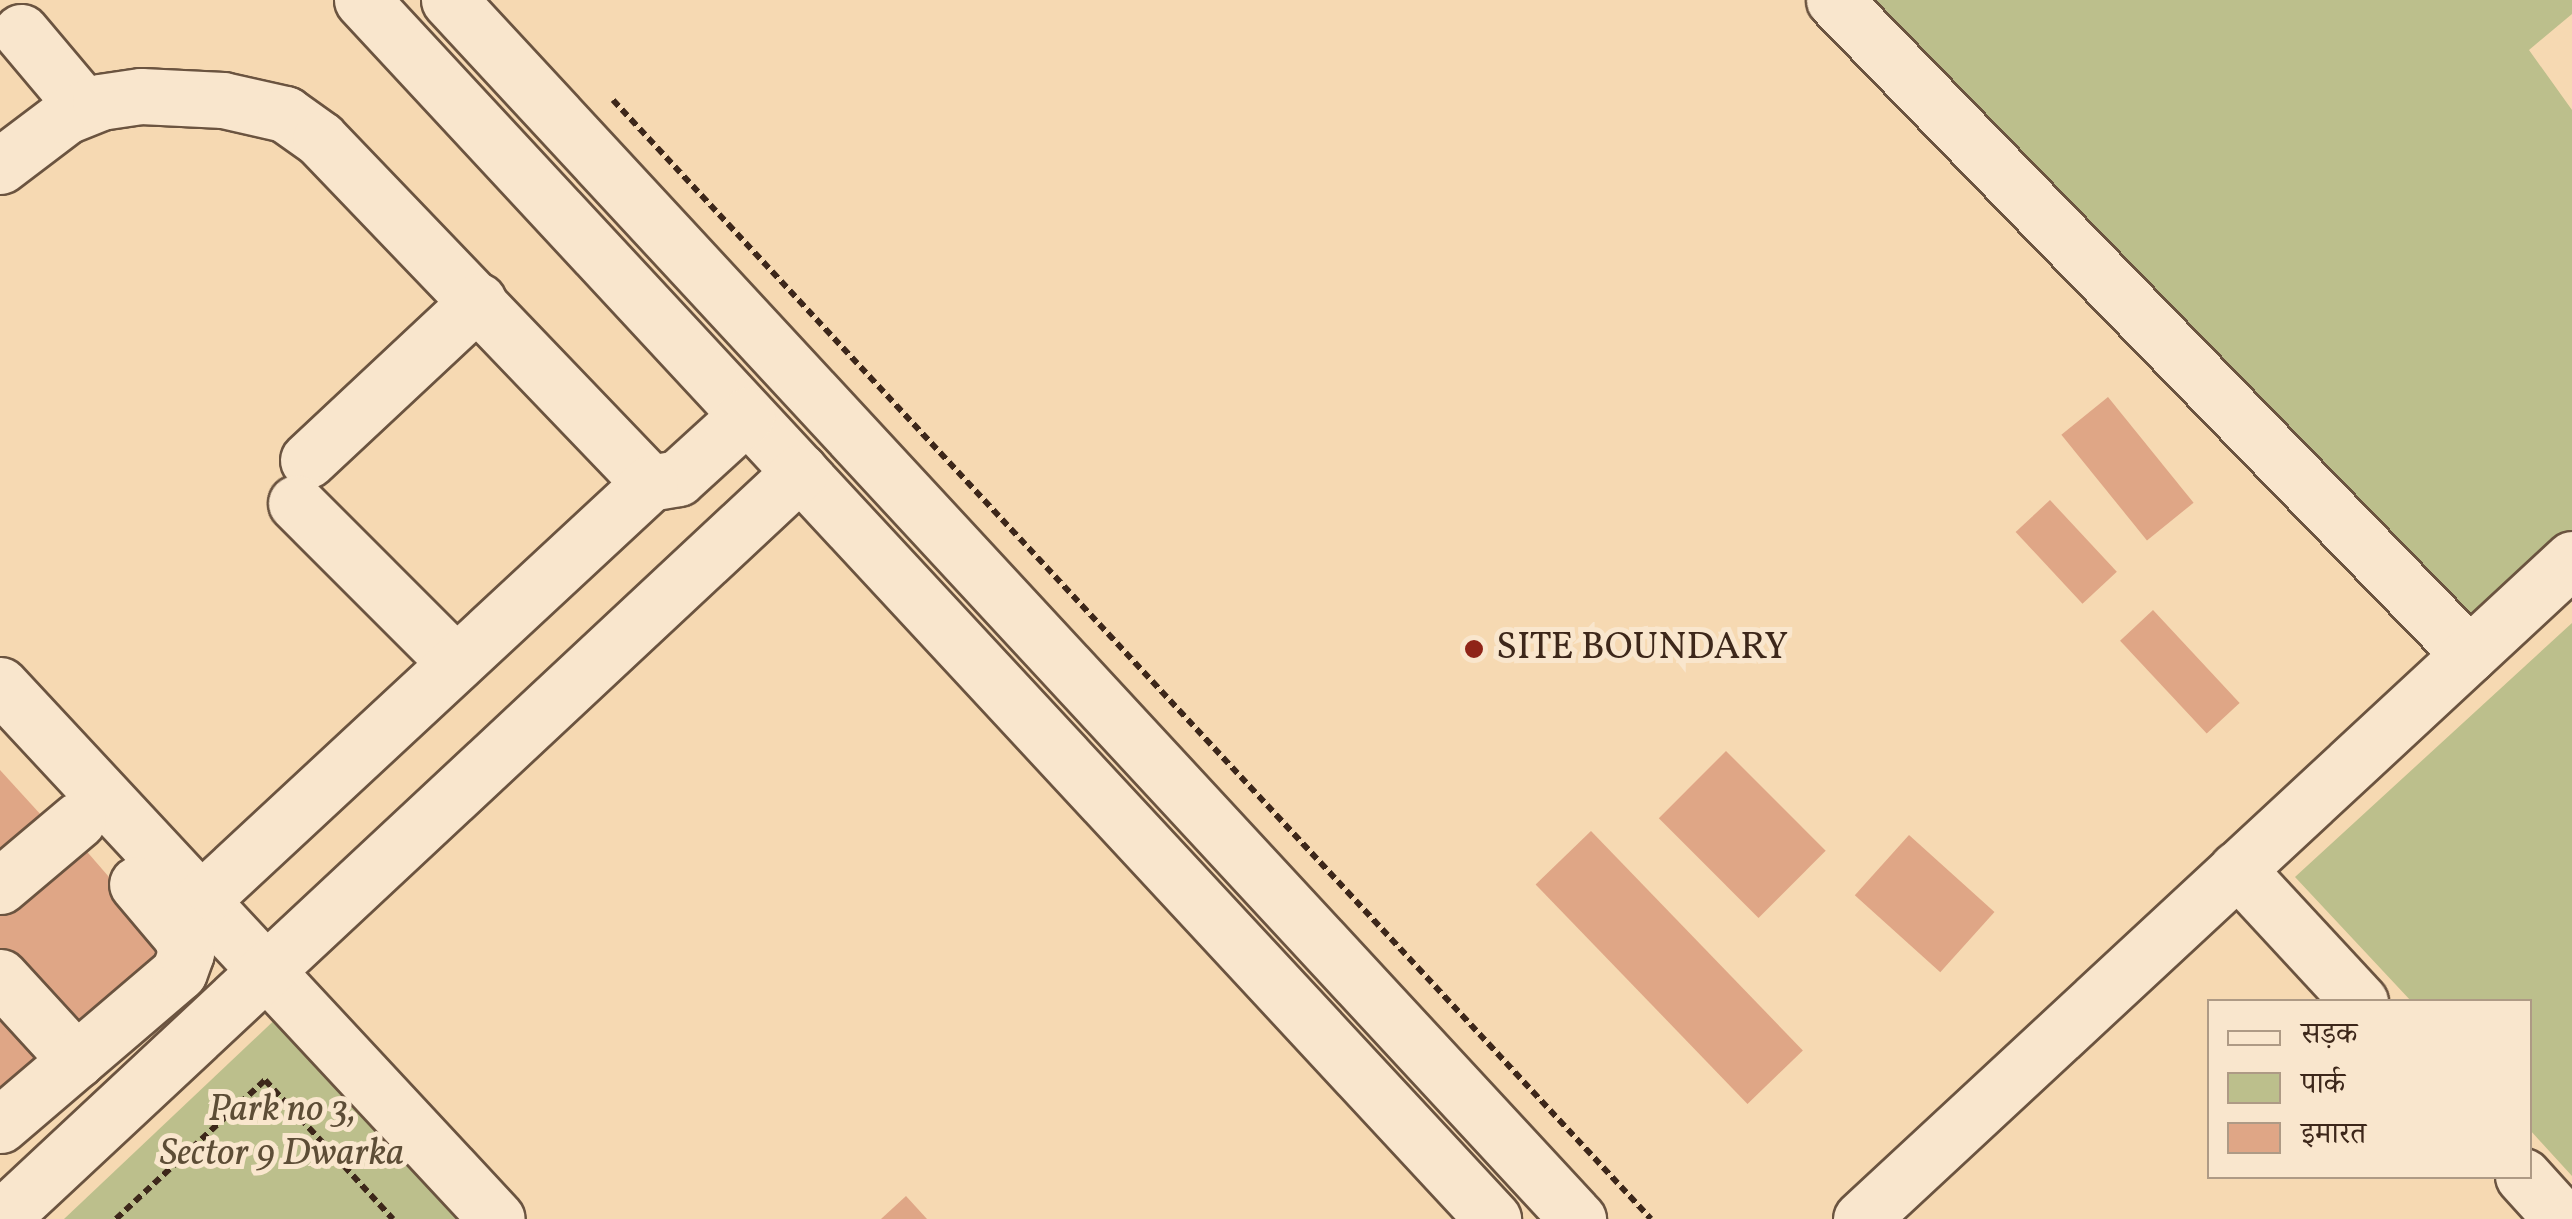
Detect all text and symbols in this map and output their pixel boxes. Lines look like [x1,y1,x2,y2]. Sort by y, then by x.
place label: SITE BOUNDARY [1496,626,1788,672]
marker: SITE BOUNDARY [1461,636,1487,662]
legend [2207,999,2532,1179]
text: सड़क [2301,1014,2357,1056]
text: पार्क [2301,1064,2345,1106]
park label: Park no 3, Sector 9 Dwarka [160,1088,404,1178]
text: इमारत [2301,1114,2366,1156]

